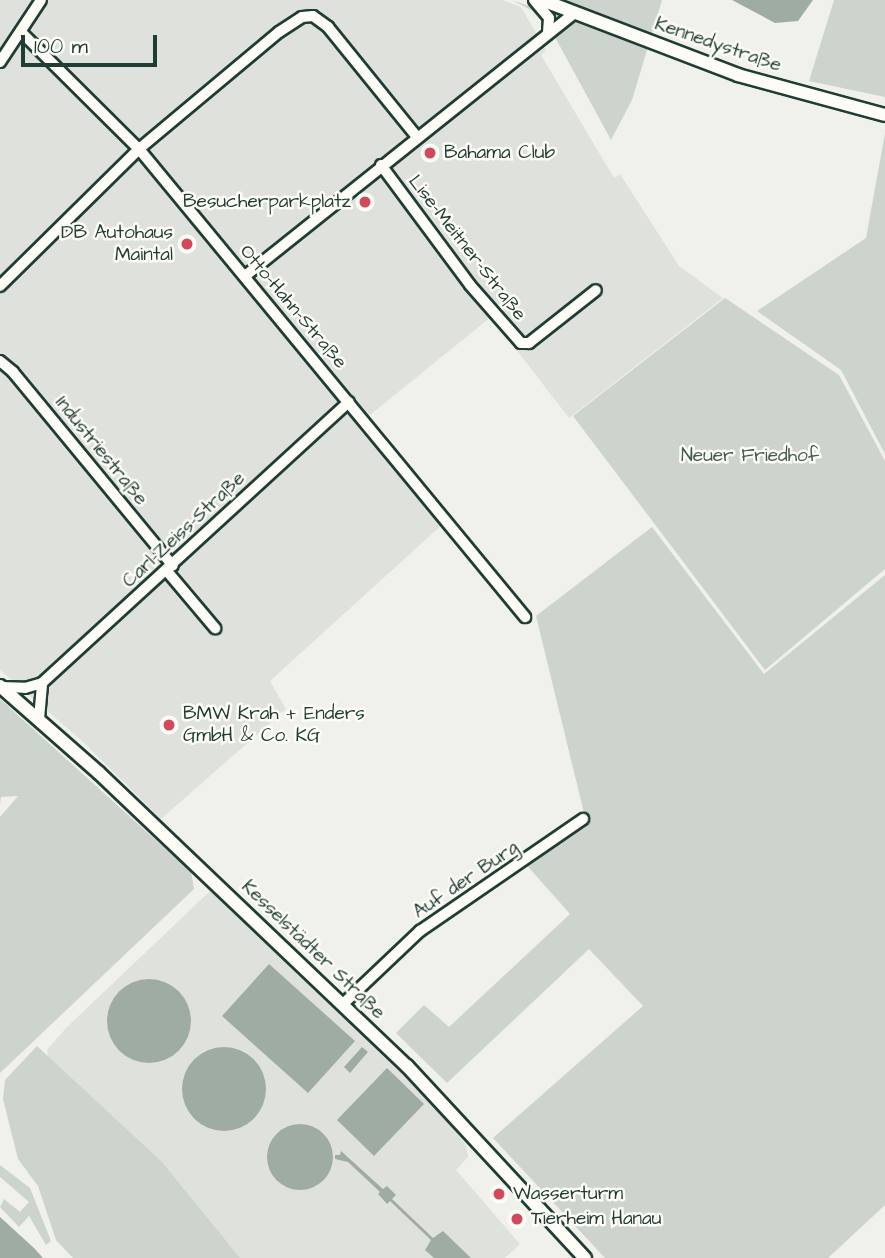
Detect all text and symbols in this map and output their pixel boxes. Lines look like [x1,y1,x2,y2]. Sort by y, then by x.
street label: Kennedystraße [652,13,784,77]
scale bar [24,21,161,65]
text: 100 m [34,32,88,61]
place label: Bahama Club [444,142,555,164]
marker: Bahama Club [422,145,438,161]
street label: Lise-Meitner-Straße [403,171,531,325]
place label: Besucherparkplatz [183,191,351,213]
marker: Besucherparkplatz [357,194,373,210]
place label: DB Autohaus Maintal [61,222,173,266]
marker: DB Autohaus Maintal [179,236,195,252]
street label: Otto-Hahn-Straße [235,241,351,373]
street label: Industriestraße [50,392,152,510]
park label: Neuer Friedhof [681,445,819,467]
street label: Carl-Zeiss-Straße [118,467,250,593]
place label: BMW Krah + Enders GmbH & Co. KG [183,703,365,747]
marker: BMW Krah + Enders GmbH & Co. KG [161,717,177,733]
street label: Auf der Burg [409,836,523,924]
street label: Kesselstädter Straße [237,876,389,1024]
place label: Wasserturm [513,1183,623,1205]
marker: Wasserturm [491,1186,507,1202]
place label: Tierheim Hanau [531,1208,661,1230]
marker: Tierheim Hanau [509,1211,525,1227]

